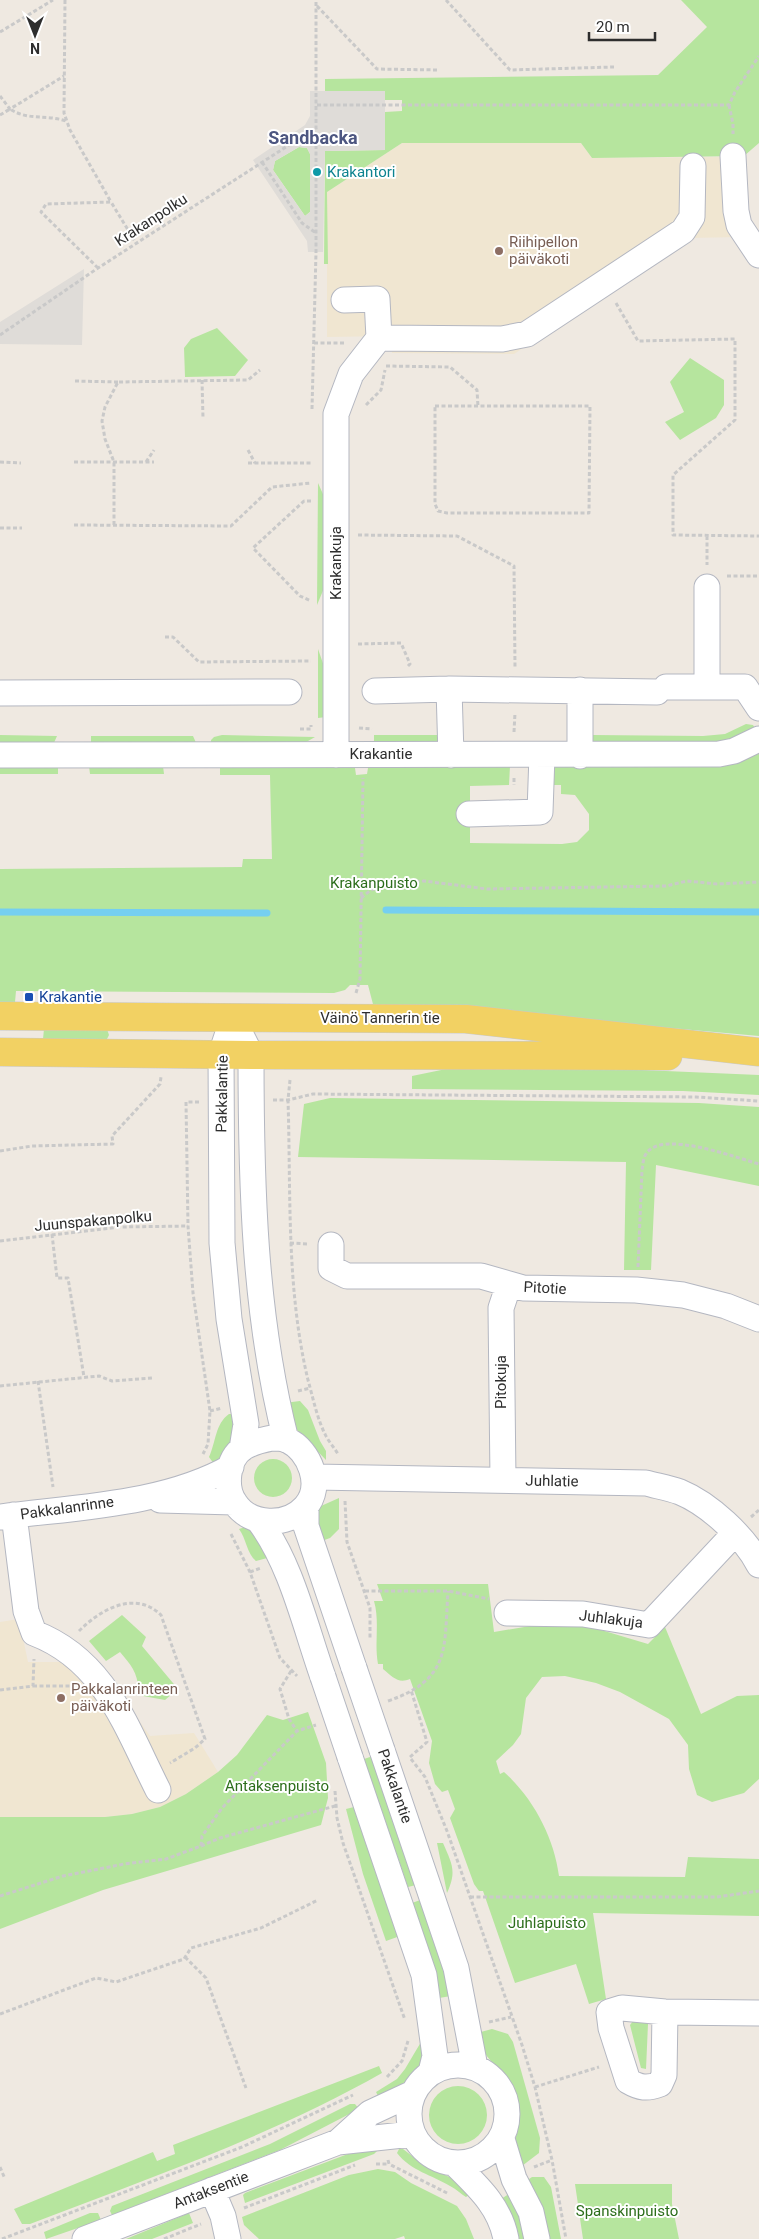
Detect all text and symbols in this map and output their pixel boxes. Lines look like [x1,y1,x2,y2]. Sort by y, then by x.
north arrow [10,10,60,60]
scale bar [589,10,655,42]
text: 20 m [596,18,630,36]
text: N [30,40,40,56]
district label: Sandbacka [268,127,358,148]
place label: Krakantori [327,163,395,181]
marker: Krakantori [311,166,323,178]
street label: Krakanpolku [111,190,191,250]
place label: Riihipellon päiväkoti [509,233,578,268]
marker: Riihipellon päiväkoti [493,245,505,257]
street label: Krakankuja [327,526,345,600]
street label: Krakantie [350,745,413,763]
park label: Krakanpuisto [330,874,418,892]
place label: Krakantie [39,988,102,1006]
marker: Krakantie [23,991,35,1003]
street label: Väinö Tannerin tie [320,1009,440,1027]
street label: Pakkalantie [212,1055,232,1133]
street label: Juunspakanpolku [33,1207,153,1235]
street label: Pitotie [523,1278,567,1298]
street label: Pitokuja [492,1355,510,1409]
street label: Juhlatie [525,1472,579,1490]
street label: Pakkalanrinne [19,1493,115,1523]
street label: Juhlakuja [578,1606,644,1632]
place label: Pakkalanrinteen päiväkoti [71,1680,178,1715]
marker: Pakkalanrinteen päiväkoti [55,1692,67,1704]
street label: Pakkalantie [374,1746,416,1826]
park label: Antaksenpuisto [225,1777,329,1795]
park label: Juhlapuisto [508,1914,586,1932]
street label: Antaksentie [171,2167,251,2213]
park label: Spanskinpuisto [576,2202,678,2220]

